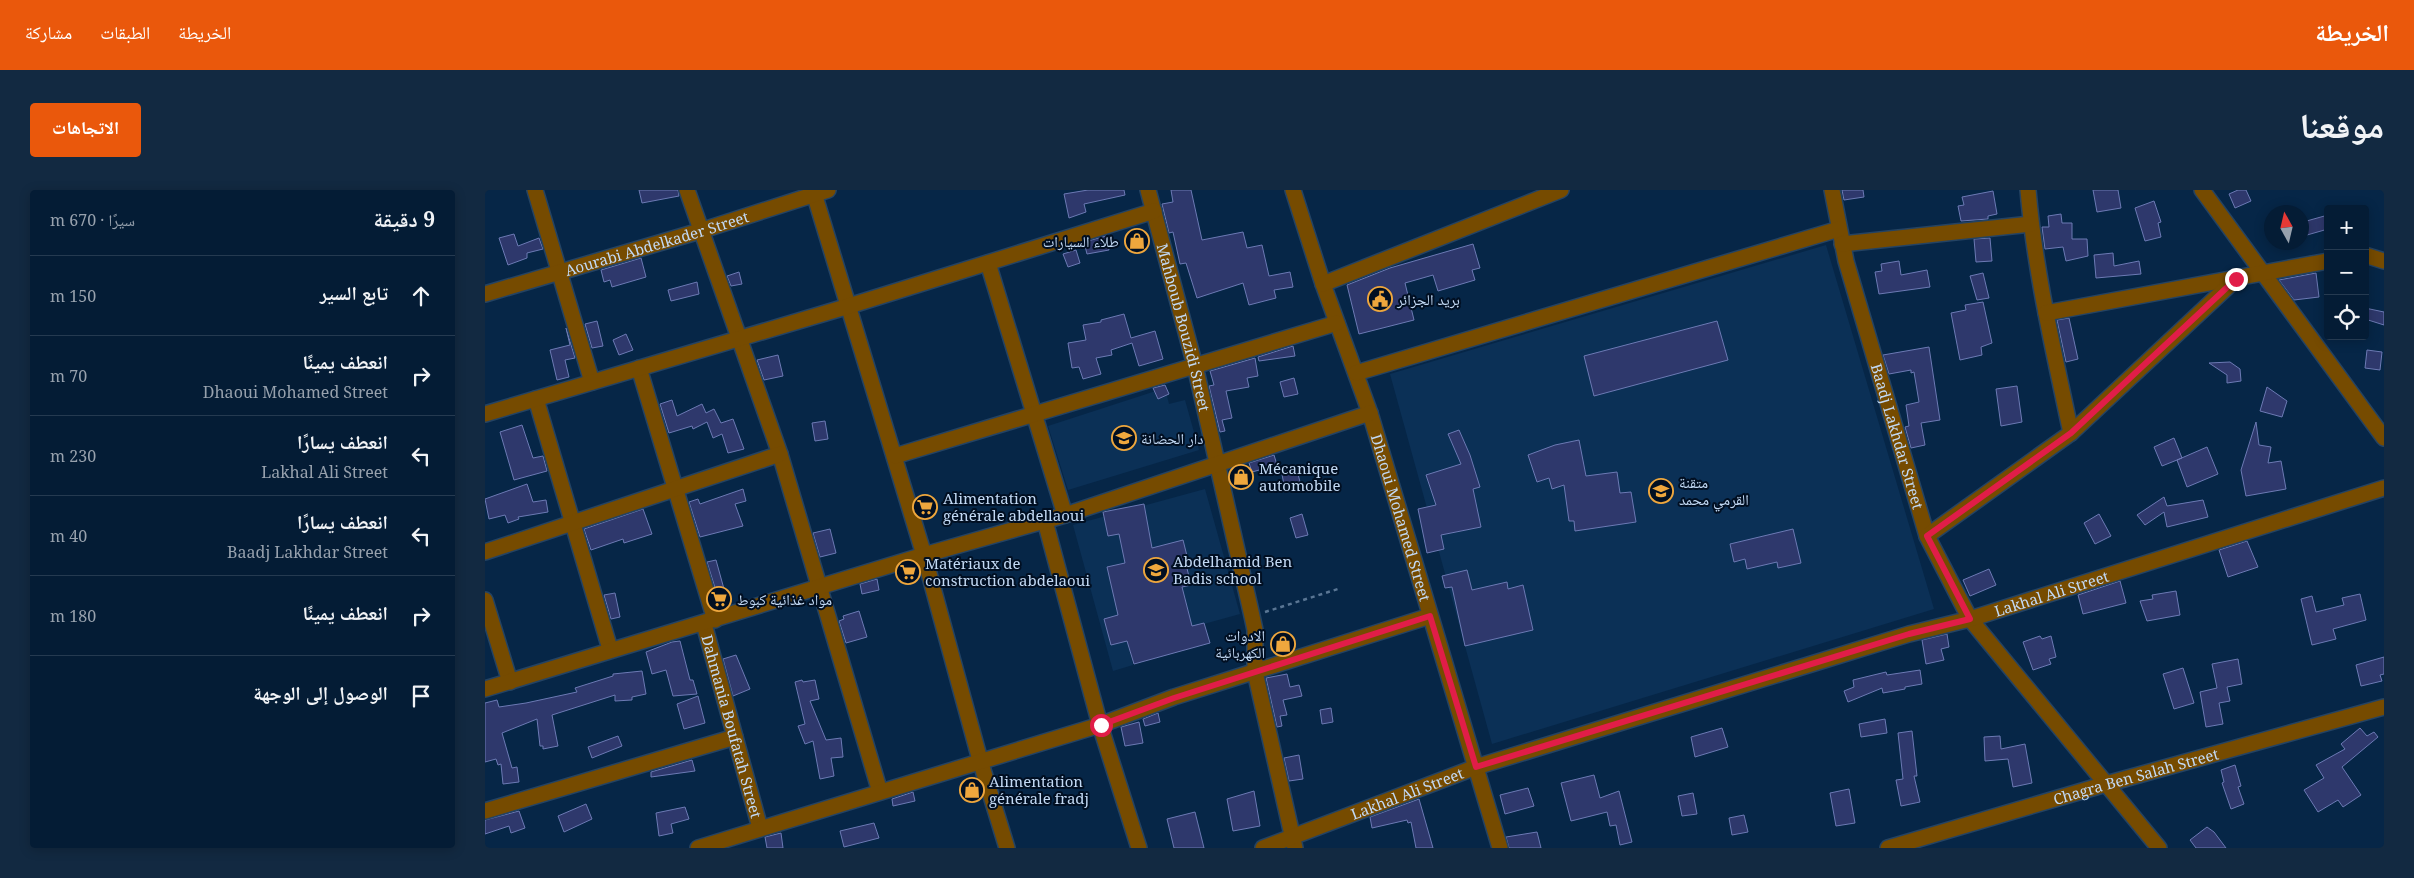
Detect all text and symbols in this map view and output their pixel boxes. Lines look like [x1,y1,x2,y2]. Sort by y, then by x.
text: الخريطة [2315,15,2389,48]
text: مشاركة [25,20,72,44]
text: الطبقات [100,20,150,44]
text: الخريطة [178,20,231,44]
text: موقعنا [2299,101,2384,148]
button: الاتجاهات [30,103,141,157]
text: 9 دقيقة [374,205,435,233]
north arrow [2264,205,2309,250]
map controls [2324,205,2369,340]
button: + [2324,205,2369,250]
street label: Aourabi Abdelkader Street [562,206,751,280]
text: سيرًا · 670 m [50,209,135,231]
shop icon: طلاء السيارات [1124,228,1150,254]
place label: طلاء السيارات [1043,231,1119,251]
street label: Mahboub Bouzidi Street [1153,241,1215,413]
button: − [2324,250,2369,295]
route end [2225,268,2248,291]
text: تابع السير [320,280,388,306]
icon: ahead [407,282,435,310]
text: 150 m [50,285,96,307]
public building icon: بريد الجزائر [1367,286,1393,312]
place label: بريد الجزائر [1396,289,1460,309]
button: locate [2324,295,2369,340]
text: انعطف يمينًا [302,349,388,375]
street label: Baadj Lakhdar Street [1867,361,1929,511]
icon: right [407,362,435,390]
text: 70 m [50,365,87,387]
text: Dhaoui Mohamed Street [203,381,388,403]
school or university icon: دار الحضانة [1111,425,1137,451]
place label: دار الحضانة [1141,428,1204,448]
text: انعطف يسارًا [297,429,388,455]
street label: Dhaoui Mohamed Street [1367,431,1436,604]
icon: left [407,442,435,470]
text: 230 m [50,445,96,467]
place label: Mécanique automobile [1259,458,1340,495]
text: Lakhal Ali Street [261,461,388,483]
shop icon: Mécanique automobile [1228,464,1254,490]
place label: متقنة القرمي محمد [1679,472,1749,512]
school or university icon: متقنة القرمي محمد [1648,478,1674,504]
place label: Alimentation générale abdellaoui [943,488,1084,525]
supermarket icon: Alimentation générale abdellaoui [912,494,938,520]
text: انعطف يسارًا [297,509,388,535]
icon: left [407,522,435,550]
text: 40 m [50,525,87,547]
text: Baadj Lakhdar Street [227,541,388,563]
place label: Abdelhamid Ben Badis school [1173,551,1293,588]
place label: Matériaux de construction abdelaoui [925,553,1090,590]
school or university icon: Abdelhamid Ben Badis school [1143,557,1169,583]
supermarket icon: Matériaux de construction abdelaoui [895,559,921,585]
street label: Lakhal Ali Street [1992,566,2111,621]
supermarket icon: مواد غذائية كبوط [706,586,732,612]
place label: مواد غذائية كبوط [737,589,832,609]
text: انعطف يمينًا [302,600,388,626]
icon: right [407,602,435,630]
text: 180 m [50,605,96,627]
place label: الادوات الكهربائية [1215,625,1265,662]
shop icon: الادوات الكهربائية [1270,631,1296,657]
street label: Dahmania Boufatah Street [697,632,767,820]
text: الوصول إلى الوجهة [253,680,388,706]
icon: arrive [407,682,435,710]
route start [1090,714,1113,737]
street label: Chagra Ben Salah Street [2051,743,2221,809]
street label: Lakhal Ali Street [1348,763,1466,824]
place label: Alimentation générale fradj [989,771,1089,808]
shop icon: Alimentation générale fradj [959,777,985,803]

